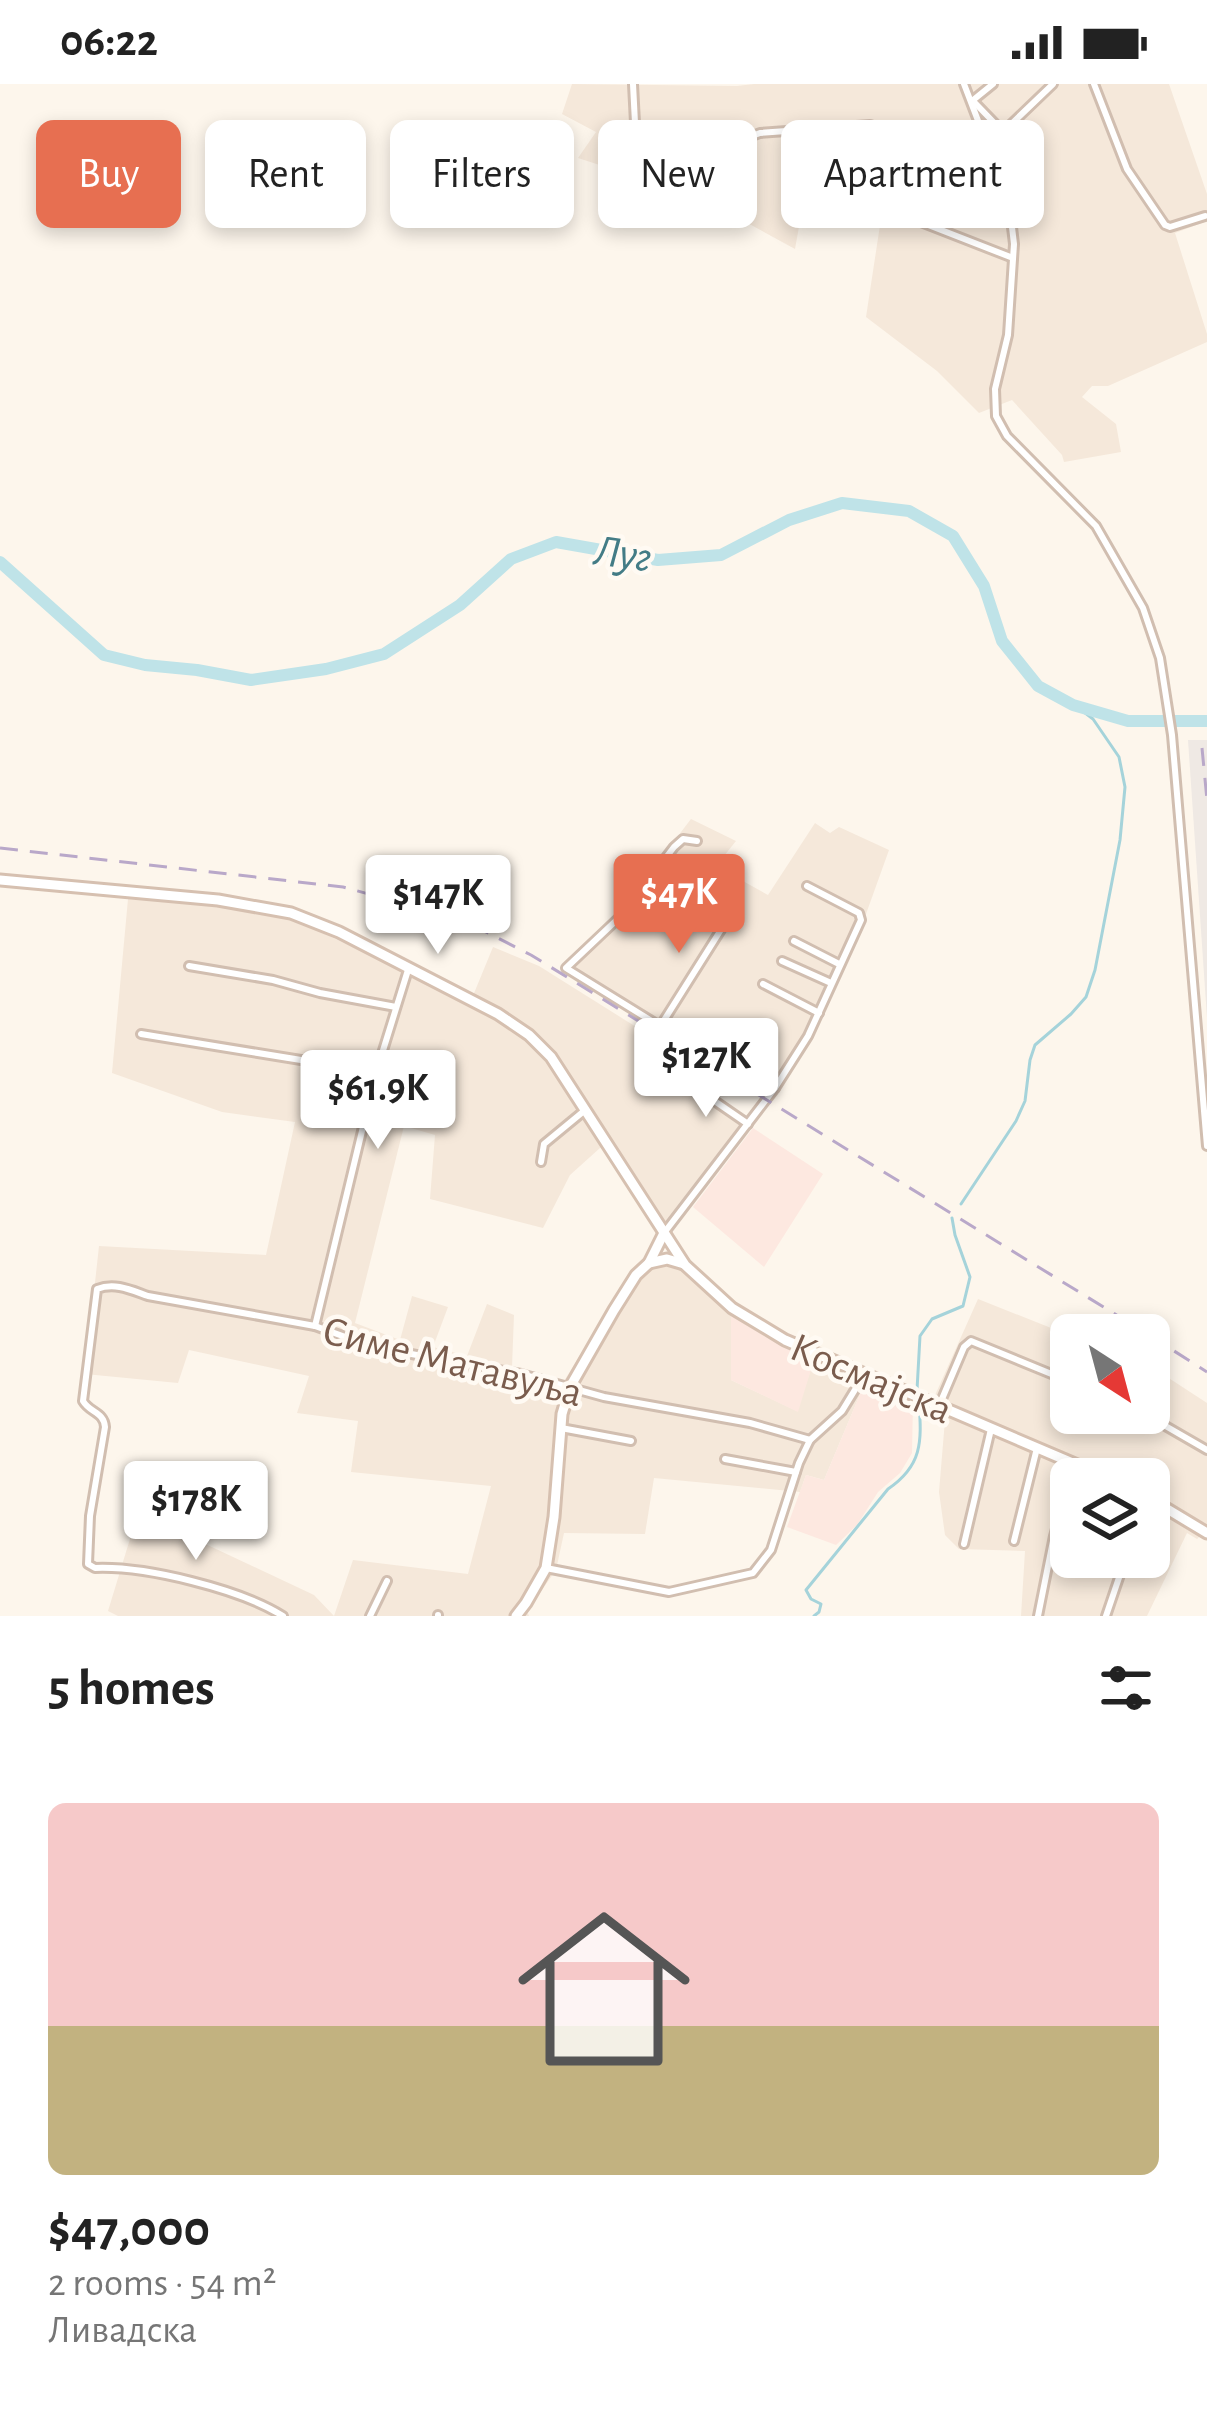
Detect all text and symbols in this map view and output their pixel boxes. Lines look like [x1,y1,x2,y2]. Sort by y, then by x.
text: 06:22 [60,19,158,64]
chip: Buy [36,120,181,228]
chip: Rent [205,120,366,228]
chip: Filters [390,120,574,228]
chip: New [598,120,757,228]
chip: Apartment [781,120,1044,228]
water label: Луг [590,528,654,581]
pin: $47K [608,854,750,956]
pin: $147K [354,855,522,957]
text: $47K [641,873,717,912]
text: $147K [393,874,483,913]
pin: $127K [622,1018,790,1120]
text: $127K [661,1037,751,1076]
pin: $61.9K [280,1050,476,1152]
text: $61.9K [328,1069,428,1108]
street label: Симе Матавуља [318,1309,587,1415]
north arrow [1050,1314,1170,1434]
map controls [1050,1314,1170,1578]
street label: Космајска [784,1326,958,1432]
button: layers [1050,1458,1170,1578]
pin: $178K [112,1461,280,1563]
text: $178K [151,1480,241,1519]
icon: filters [1093,1655,1159,1721]
text: 5 homes [48,1663,215,1714]
icon: home [496,1881,712,2097]
text: $47,000 [48,2204,210,2255]
text: 2 rooms · 54 m² [48,2264,276,2303]
text: Ливадска [48,2311,197,2350]

